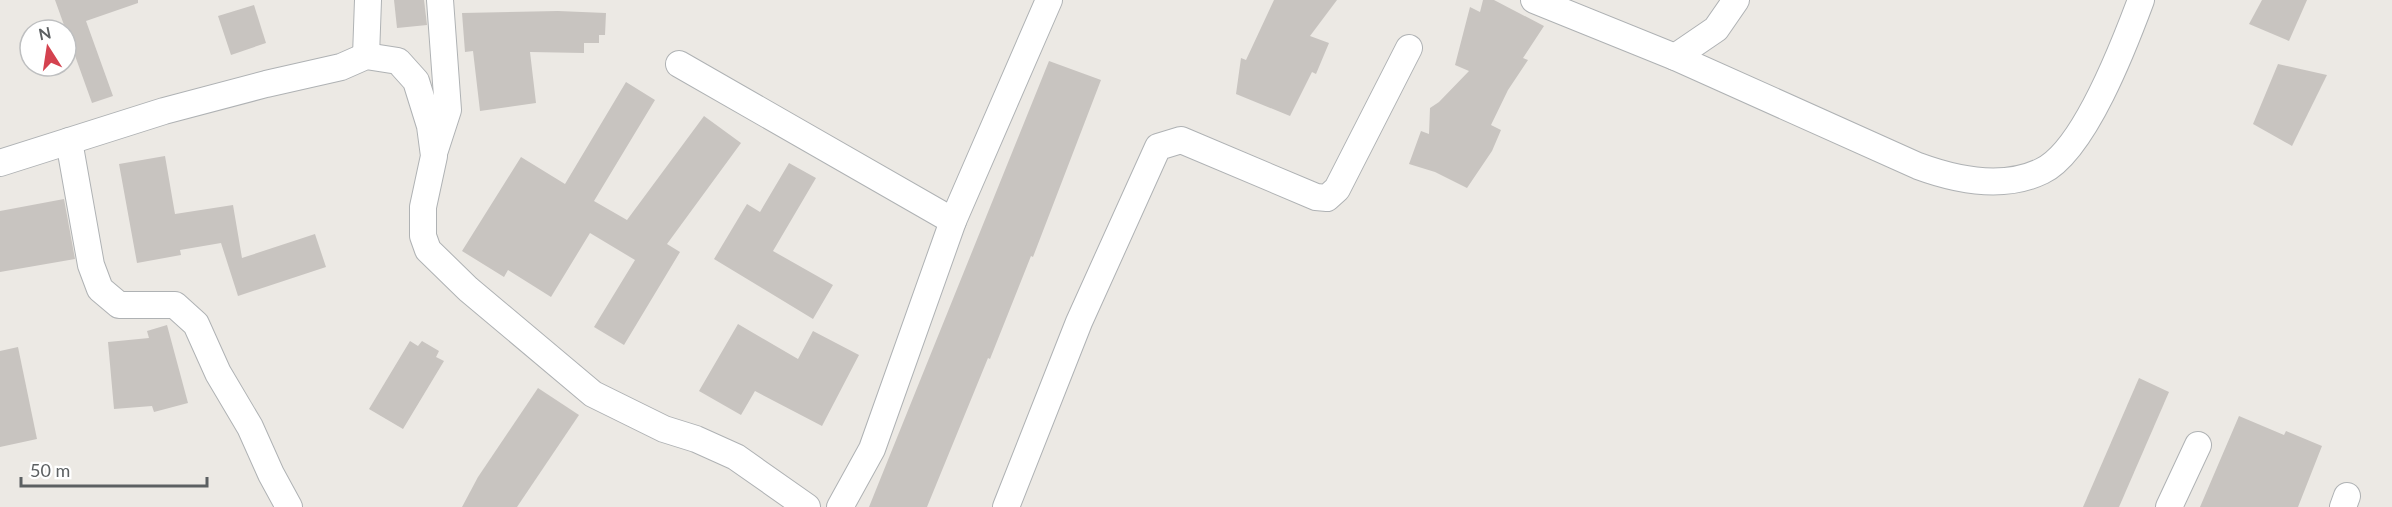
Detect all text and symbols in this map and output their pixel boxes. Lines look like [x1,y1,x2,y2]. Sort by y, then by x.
north arrow [18,18,78,78]
text: N [37,22,53,43]
scale bar [21,450,207,488]
text: 50 m [30,459,70,481]

